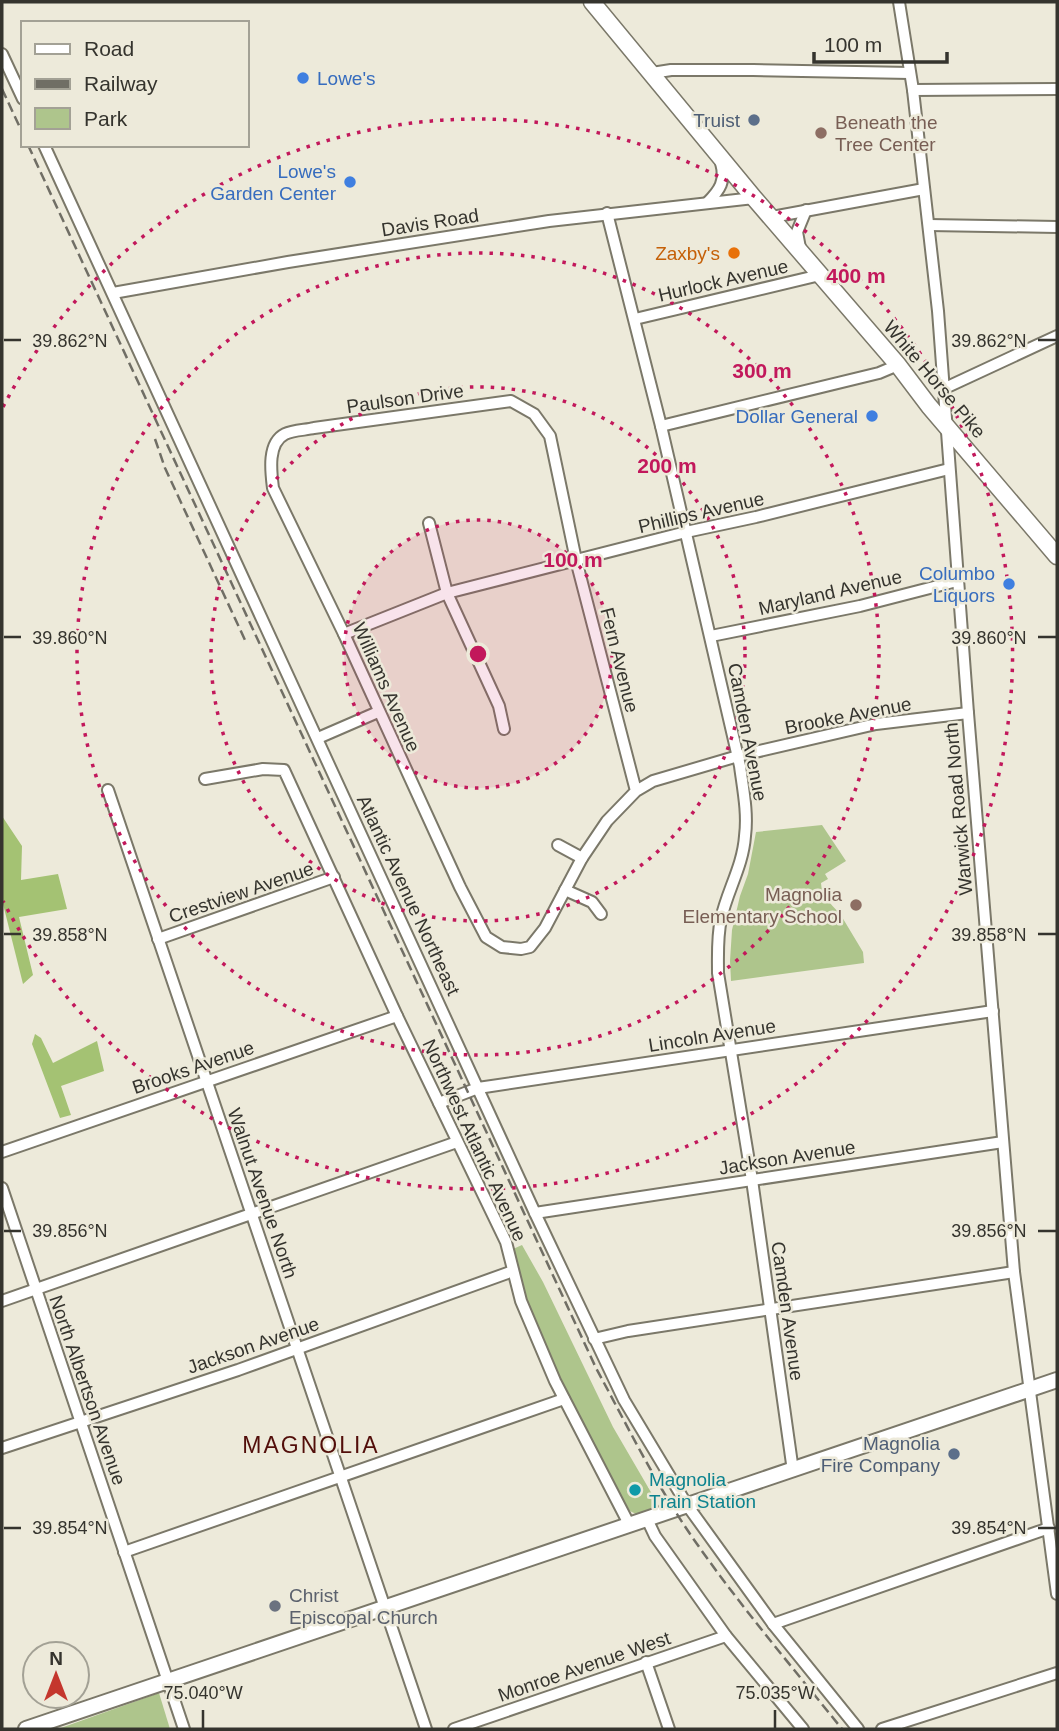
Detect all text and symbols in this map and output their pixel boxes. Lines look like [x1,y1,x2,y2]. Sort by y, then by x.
legend [21,21,248,147]
scale bar [814,21,947,65]
text: 100 m [824,33,882,56]
text: Road [84,37,134,60]
place label: Lowe's [317,68,376,89]
marker: Lowe's [295,70,311,86]
text: Railway [84,72,158,95]
text: Park [84,107,128,130]
place label: Truist [693,110,741,131]
marker: Truist [746,112,762,128]
place label: Beneath the Tree Center [835,112,937,155]
marker: Beneath the Tree Center [813,125,829,141]
place label: Lowe's Garden Center [210,161,337,204]
marker: Lowe's Garden Center [342,174,358,190]
street label: Davis Road [380,204,480,241]
place label: Zaxby's [655,243,720,264]
marker: Zaxby's [726,245,742,261]
street label: Hurlock Avenue [656,255,790,306]
text: 400 m [826,264,886,287]
street label: White Horse Pike [879,316,990,442]
text: 39.862°N [32,331,108,351]
text: 39.862°N [951,331,1027,351]
text: 300 m [732,359,792,382]
street label: Paulson Drive [345,380,465,417]
place label: Dollar General [736,406,858,427]
marker: Dollar General [864,408,880,424]
text: 200 m [637,454,697,477]
street label: Phillips Avenue [636,488,766,537]
text: 100 m [543,548,603,571]
place label: Columbo Liquors [919,563,995,606]
street label: Maryland Avenue [756,566,904,619]
marker: Columbo Liquors [1001,576,1017,592]
street label: Fern Avenue [596,605,643,715]
street label: Williams Avenue [349,619,424,755]
text: 39.860°N [32,628,108,648]
text: 39.860°N [951,628,1027,648]
centre of rings [466,642,490,666]
street label: Camden Avenue [724,661,771,803]
street label: Brooke Avenue [783,693,913,738]
street label: Warwick Road North [940,722,977,896]
street label: Atlantic Avenue Northeast [353,792,464,999]
street label: Crestview Avenue [166,858,316,927]
place label: Magnolia Elementary School [683,884,842,927]
marker: Magnolia Elementary School [848,897,864,913]
text: 39.858°N [32,925,108,945]
text: 39.858°N [951,925,1027,945]
street label: Lincoln Avenue [647,1015,777,1056]
street label: Northwest Atlantic Avenue [418,1036,531,1245]
street label: Brooks Avenue [129,1037,257,1098]
street label: Walnut Avenue North [224,1105,302,1281]
street label: Jackson Avenue [717,1136,857,1179]
text: 39.856°N [32,1221,108,1241]
text: 39.856°N [951,1221,1027,1241]
street label: Camden Avenue [767,1240,808,1382]
street label: North Albertson Avenue [45,1293,130,1488]
street label: Jackson Avenue [184,1313,322,1378]
district label: MAGNOLIA [242,1432,380,1458]
place label: Magnolia Fire Company [821,1433,940,1476]
marker: Magnolia Fire Company [946,1446,962,1462]
place label: Magnolia Train Station [649,1469,756,1512]
marker: Magnolia Train Station [627,1482,643,1498]
text: 39.854°N [32,1518,108,1538]
text: 39.854°N [951,1518,1027,1538]
place label: Christ Episcopal Church [289,1585,438,1628]
marker: Christ Episcopal Church [267,1598,283,1614]
street label: Monroe Avenue West [495,1627,674,1706]
north arrow [21,1640,91,1710]
text: N [49,1648,63,1669]
text: 75.040°W [163,1683,243,1703]
text: 75.035°W [735,1683,815,1703]

